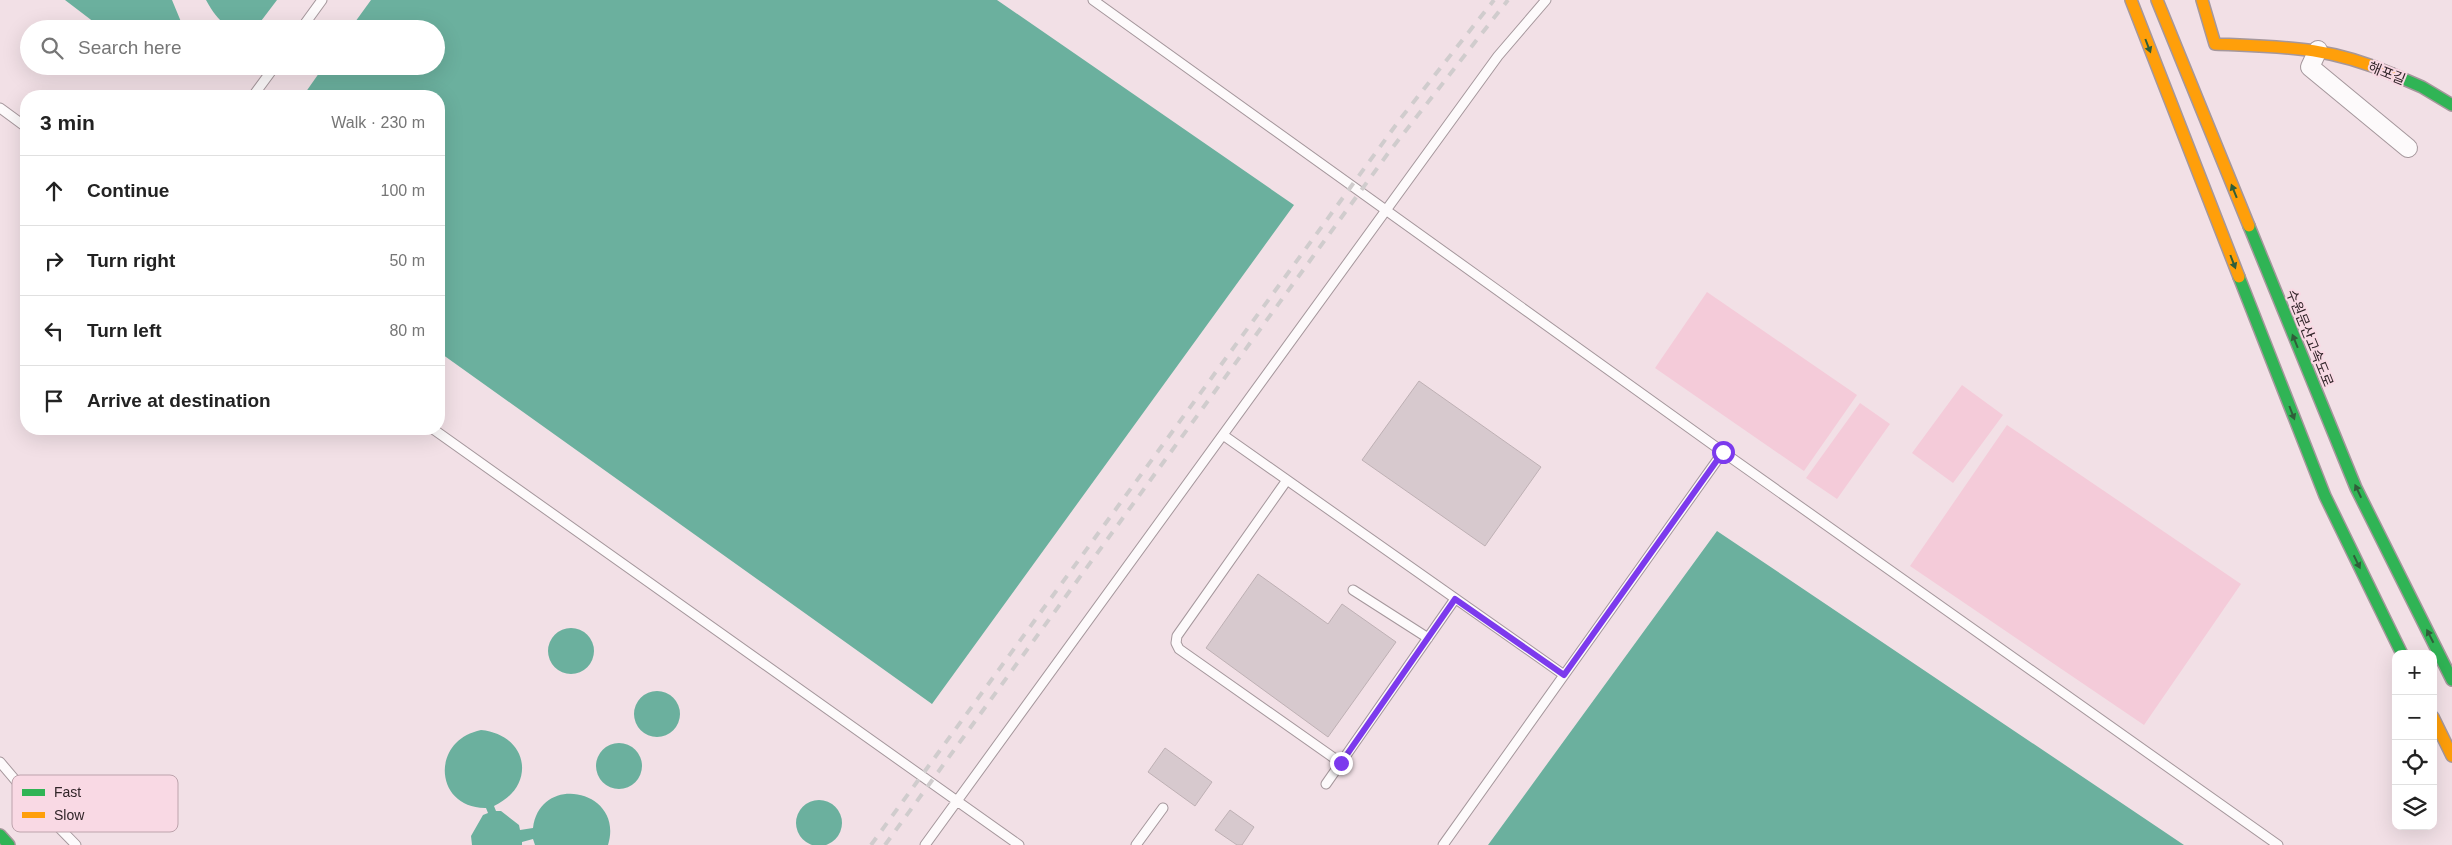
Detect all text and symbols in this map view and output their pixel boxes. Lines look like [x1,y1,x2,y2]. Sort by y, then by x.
search box [20,20,445,75]
icon: search [38,34,66,62]
text: Search here [78,37,182,58]
one-way arrow [2145,38,2152,53]
street label: 해포길 [2366,58,2408,88]
text: 3 min [40,111,95,134]
text: Walk · 230 m [331,114,425,131]
icon: ahead [40,177,68,205]
text: Continue [87,180,169,201]
text: 100 m [381,182,425,199]
one-way arrow [2229,184,2237,198]
icon: right [40,247,68,275]
text: Turn right [87,250,175,271]
text: 50 m [389,252,425,269]
one-way arrow [2229,255,2237,270]
street label: 수원문산고속도로 [2283,287,2337,389]
icon: left [40,317,68,345]
text: Turn left [87,320,162,341]
text: 80 m [389,322,425,339]
one-way arrow [2291,334,2299,348]
icon: arrive [40,387,68,415]
text: Arrive at destination [87,390,271,411]
one-way arrow [2289,406,2297,420]
route start [1712,441,1735,464]
one-way arrow [2353,484,2361,498]
one-way arrow [2353,555,2361,569]
one-way arrow [2426,629,2434,644]
map controls [2392,650,2437,830]
button: + [2392,650,2437,695]
button: − [2392,695,2437,740]
button: locate [2392,740,2437,785]
route end [1330,752,1353,775]
legend [12,775,178,832]
text: Fast [54,784,81,800]
button: layers [2392,785,2437,830]
text: Slow [54,807,85,823]

